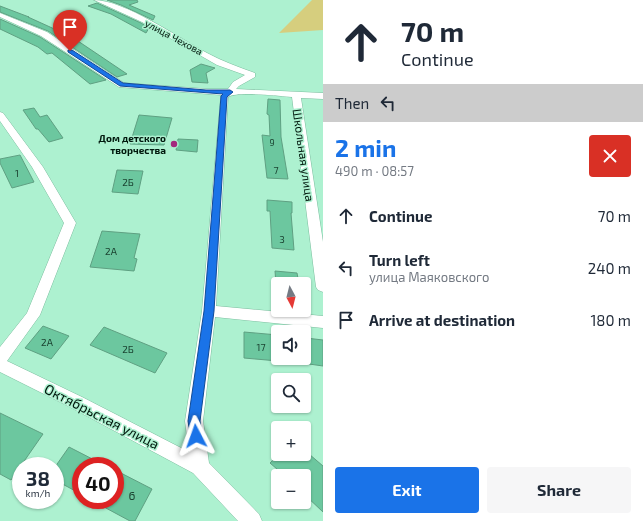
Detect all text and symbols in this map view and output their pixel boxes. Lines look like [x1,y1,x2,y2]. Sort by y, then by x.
pin [53,10,87,51]
text: 70 m [401,14,464,48]
icon: arrive [59,16,81,38]
icon: ahead [335,16,387,68]
street label: улица Чехова [143,17,205,58]
text: Continue [401,48,474,70]
icon: left [377,92,399,114]
text: Then [335,94,369,112]
street label: Школьная улица [290,108,317,202]
place label: Дом детского творчества [99,132,166,156]
text: 2 min [335,133,396,162]
button: close [589,135,631,177]
house number: 9 [269,137,275,148]
marker: Дом детского творчества [169,139,179,149]
text: 490 m · 08:57 [335,163,414,179]
house number: 7 [273,164,279,176]
house number: 1 [15,167,19,179]
house number: 2Б [122,176,134,188]
icon: ahead [335,205,357,227]
text: Continue [369,207,432,225]
text: 70 m [598,207,631,225]
house number: 3 [279,233,285,245]
house number: 2А [105,245,118,257]
text: Turn left [369,251,430,269]
icon: left [335,257,357,279]
text: 240 m [588,259,631,277]
text: улица Маяковского [369,269,489,285]
north arrow [271,277,311,317]
map controls [271,277,311,509]
icon: arrive [335,309,357,331]
text: Arrive at destination [369,311,515,329]
text: 180 m [590,311,631,329]
button: sound [271,325,311,365]
house number: 2А [41,336,54,348]
house number: 17 [256,341,266,353]
house number: 2Б [122,343,134,355]
button: search [271,373,311,413]
street label: Октябрьская улица [42,380,162,452]
position arrow [175,415,217,457]
button: + [271,421,311,461]
speed limit sign: 40 [72,457,124,509]
text: 38 [26,466,50,490]
button: Exit [335,467,479,513]
button: Share [487,467,631,513]
button: − [271,469,311,509]
text: km/h [26,487,50,499]
house number: 6 [129,488,136,502]

